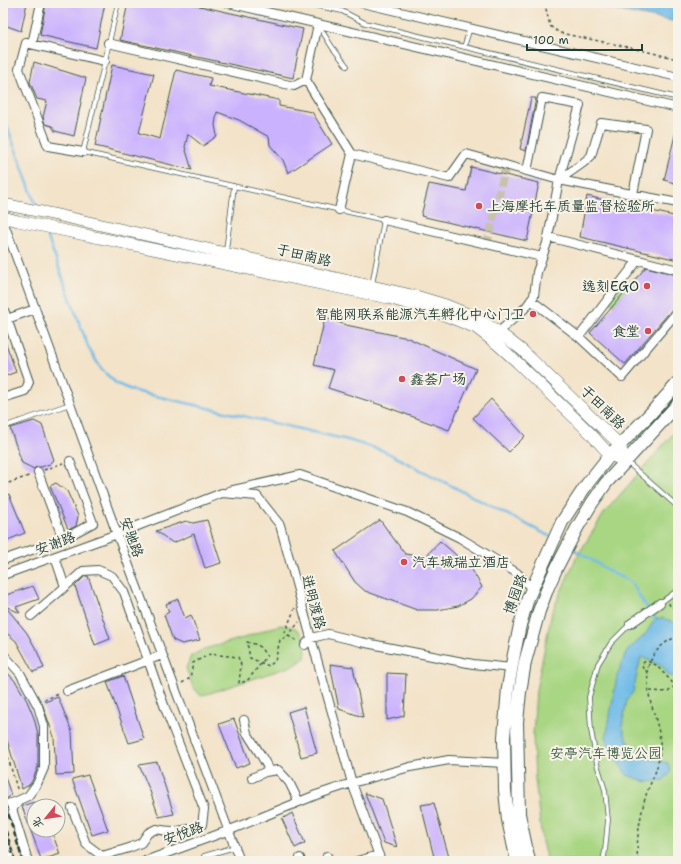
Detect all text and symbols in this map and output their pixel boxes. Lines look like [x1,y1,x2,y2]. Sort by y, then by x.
scale bar [527,26,642,52]
text: 100 m [533,32,569,48]
place label: 上海摩托车质量监督检验所 [487,197,655,215]
marker: 上海摩托车质量监督检验所 [474,201,484,211]
street label: 于田南路 [275,240,333,270]
place label: 逸刻EGO [582,277,639,295]
marker: 逸刻EGO [642,281,652,291]
place label: 智能网联系能源汽车孵化中心门卫 [315,305,525,323]
marker: 智能网联系能源汽车孵化中心门卫 [528,309,538,319]
place label: 食堂 [612,322,640,340]
marker: 食堂 [643,326,653,336]
place label: 鑫荟广场 [410,370,466,388]
marker: 鑫荟广场 [397,374,407,384]
street label: 于田南路 [577,381,629,433]
street label: 安驰路 [116,514,148,560]
street label: 安谢路 [32,527,78,559]
place label: 汽车城瑞立酒店 [412,553,510,571]
marker: 汽车城瑞立酒店 [399,557,409,567]
street label: 博园路 [499,571,531,617]
street label: 进明渡路 [298,573,330,631]
park label: 安亭汽车博览公园 [550,744,662,762]
north arrow [26,798,66,838]
text: 北 [29,814,47,831]
street label: 安悦路 [160,817,206,849]

